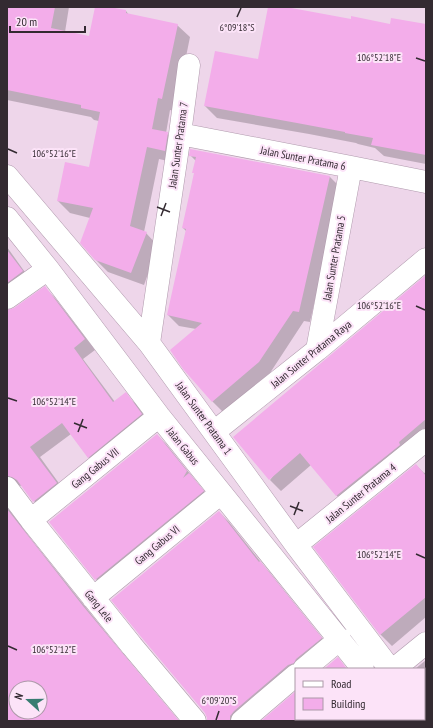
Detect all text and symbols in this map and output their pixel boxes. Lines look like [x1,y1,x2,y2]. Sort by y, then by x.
scale bar [10,8,85,34]
text: 20 m [16,14,37,29]
text: 6°09'18"S [220,21,254,34]
text: 106°52'18"E [357,51,401,64]
street label: Jalan Sunter Pratama 7 [165,101,191,190]
street label: Jalan Sunter Pratama 6 [258,143,347,173]
text: 106°52'16"E [32,147,76,160]
street label: Jalan Sunter Pratama 5 [319,214,348,303]
text: 106°52'16"E [357,299,401,312]
street label: Jalan Sunter Pratama Raya [267,317,354,392]
street label: Jalan Sunter Pratama 1 [172,378,235,457]
text: 106°52'14"E [32,395,76,408]
street label: Jalan Gabus [163,424,203,468]
street label: Gang Gabus VII [68,445,122,491]
street label: Jalan Sunter Pratama 4 [322,460,399,526]
street label: Gang Gabus VI [132,522,182,568]
text: 106°52'14"E [357,548,401,561]
street label: Gang Lele [82,587,117,625]
text: 106°52'12"E [32,643,76,656]
legend [295,668,425,720]
text: Road [331,676,351,691]
north arrow [8,680,48,720]
text: N [11,691,26,702]
text: 6°09'20"S [202,694,236,707]
text: Building [331,696,366,711]

